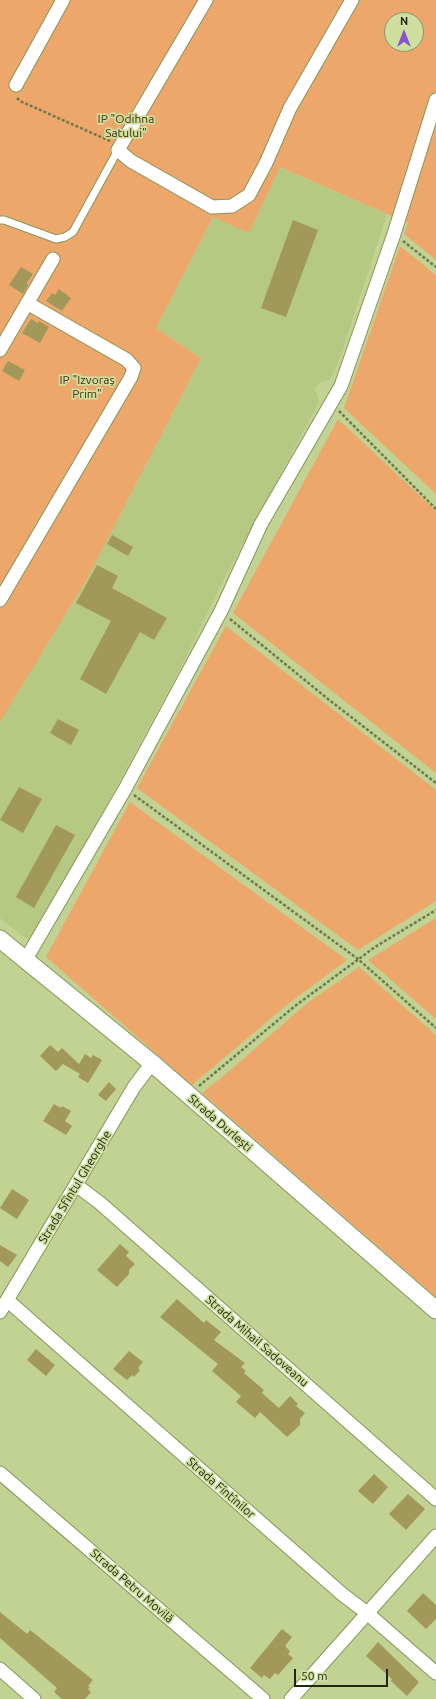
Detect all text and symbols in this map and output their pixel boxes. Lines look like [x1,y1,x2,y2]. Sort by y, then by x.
north arrow [384,12,424,52]
text: N [400,15,408,27]
park label: IP "Odihna Satului" [98,112,154,140]
park label: IP "Izvoraș Prim" [59,373,115,401]
street label: Strada Durlești [185,1091,255,1155]
street label: Strada Sfîntul Gheorghe [35,1128,115,1246]
street label: Strada Mihail Sadoveanu [203,1292,311,1390]
street label: Strada Fîntînilor [184,1454,258,1522]
street label: Strada Petru Movilă [87,1546,177,1626]
scale bar [296,1661,390,1687]
text: 50 m [301,1669,328,1682]

